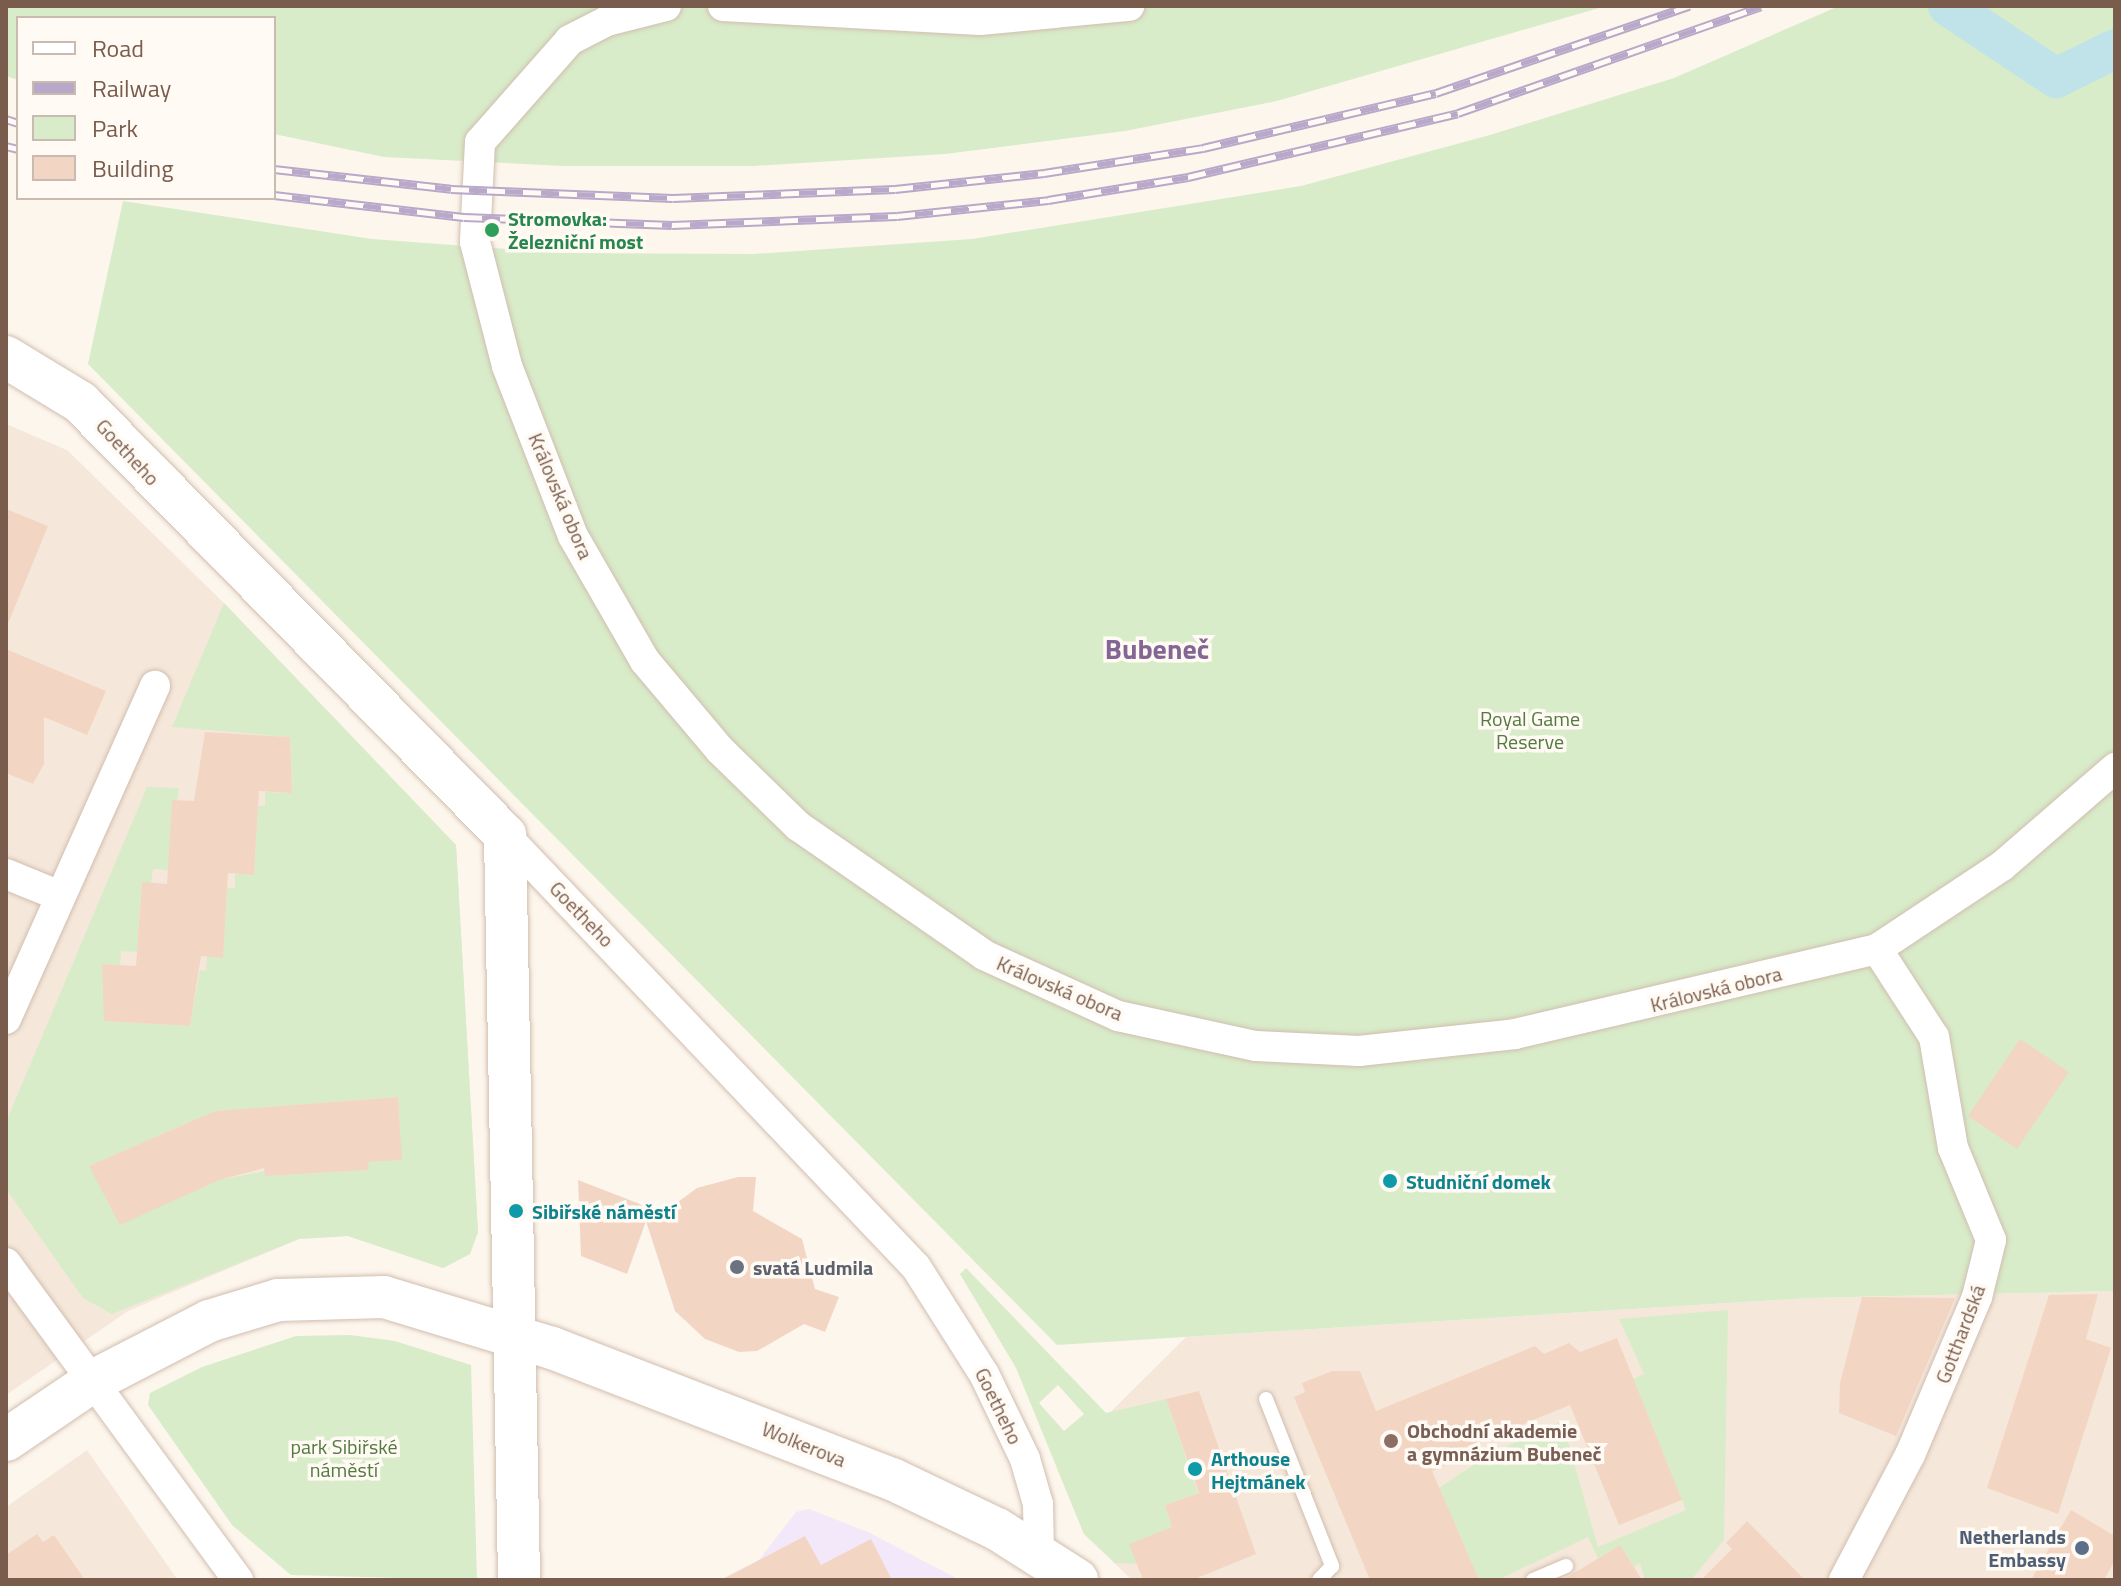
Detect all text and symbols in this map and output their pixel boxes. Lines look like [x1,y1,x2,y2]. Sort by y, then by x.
legend [16,16,276,200]
text: Road [92,30,144,66]
text: Railway [92,70,171,106]
text: Park [92,110,138,146]
text: Building [92,150,174,186]
place label: Stromovka: Železniční most [508,206,643,253]
marker: Stromovka: Železniční most [483,221,501,239]
street label: Goetheho [91,414,165,490]
street label: Královská obora [524,429,598,563]
district label: Bubeneč [1105,632,1209,666]
park label: Royal Game Reserve [1480,706,1580,753]
street label: Goetheho [545,876,619,952]
street label: Královská obora [993,951,1127,1025]
street label: Královská obora [1648,961,1784,1017]
place label: Studniční domek [1406,1169,1551,1193]
marker: Studniční domek [1381,1172,1399,1190]
place label: Sibiřské náměstí [532,1199,676,1223]
marker: Sibiřské náměstí [507,1202,525,1220]
place label: svatá Ludmila [753,1255,873,1279]
marker: svatá Ludmila [728,1258,746,1276]
street label: Gotthardská [1930,1281,1990,1387]
street label: Goetheho [970,1364,1028,1448]
street label: Wolkerova [758,1416,850,1472]
place label: Obchodní akademie a gymnázium Bubeneč [1407,1418,1601,1465]
marker: Obchodní akademie a gymnázium Bubeneč [1382,1432,1400,1450]
park label: park Sibiřské náměstí [290,1435,398,1482]
place label: Arthouse Hejtmánek [1211,1446,1306,1493]
marker: Arthouse Hejtmánek [1186,1460,1204,1478]
place label: Netherlands Embassy [1959,1524,2066,1571]
marker: Netherlands Embassy [2073,1539,2091,1557]

